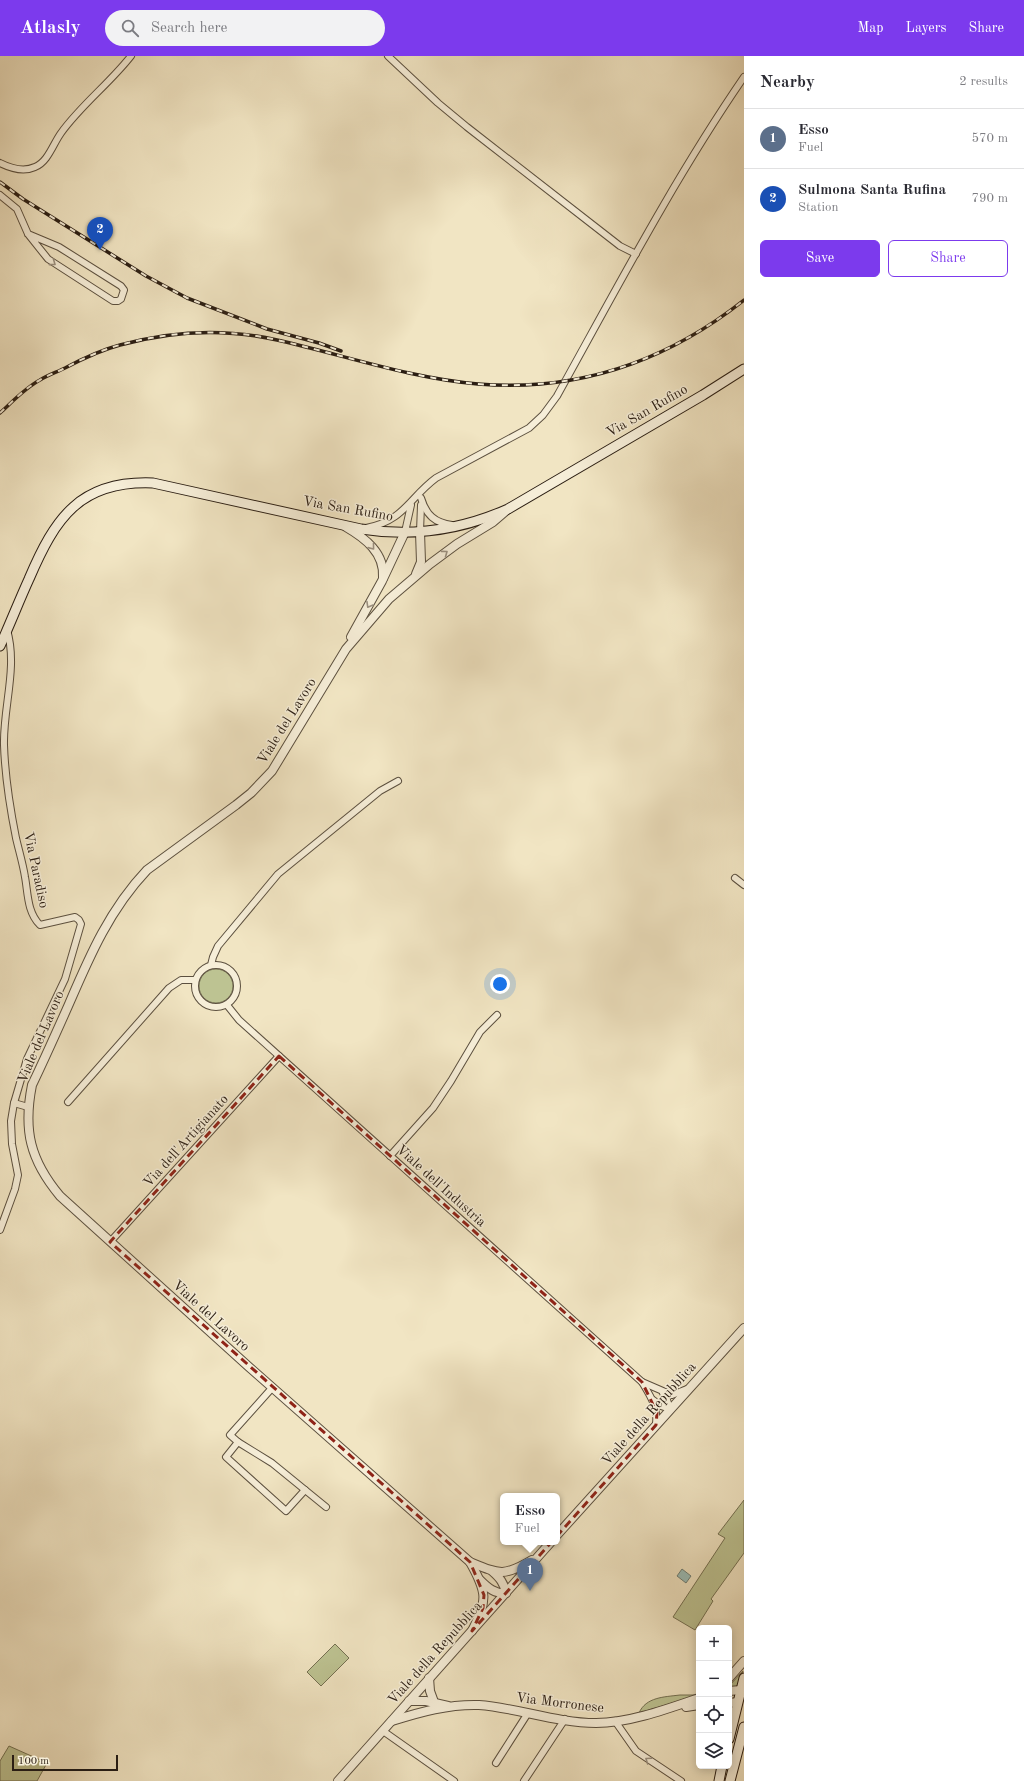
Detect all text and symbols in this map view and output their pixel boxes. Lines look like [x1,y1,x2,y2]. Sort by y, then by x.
search box [105,10,385,46]
icon: search [119,17,141,39]
text: Atlasly [20,19,81,38]
text: Search here [151,21,228,36]
text: Map [858,21,884,35]
text: Layers [906,21,947,35]
text: Share [969,21,1004,35]
text: Nearby [760,74,815,91]
text: 2 results [959,75,1008,88]
text: Esso [798,123,829,138]
text: 1 [769,132,777,145]
text: 570 m [971,132,1008,145]
text: Fuel [798,141,823,154]
text: Sulmona Santa Rufina [798,183,946,198]
text: 2 [769,192,777,205]
text: 790 m [971,192,1008,205]
text: Station [798,201,839,214]
pin: 2 [87,217,113,250]
button: Save [760,240,880,277]
button: Share [888,240,1008,277]
one-way arrow [49,258,56,265]
street label: Via San Rufino [604,382,690,440]
street label: Via San Rufino [302,494,394,524]
one-way arrow [367,542,374,549]
one-way arrow [441,550,448,557]
one-way arrow [367,601,374,608]
street label: Viale del Lavoro [255,675,319,767]
street label: Via Paradiso [21,831,51,909]
your location [490,974,510,994]
street label: Viale del Lavoro [15,989,67,1085]
street label: Via dell'Artigianato [141,1092,231,1190]
street label: Viale dell'Industria [394,1142,488,1230]
street label: Viale del Lavoro [170,1278,252,1354]
street label: Viale della Repubblica [599,1360,699,1468]
popup [500,1493,560,1545]
text: Esso [515,1504,545,1519]
text: Fuel [515,1522,540,1535]
pin: 1 [517,1558,543,1591]
street label: Viale della Repubblica [385,1599,485,1707]
map controls [696,1625,732,1769]
button: + [696,1625,732,1661]
button: − [696,1661,732,1697]
street label: Via Morronese [515,1691,605,1715]
button: locate [696,1697,732,1733]
button: layers [696,1733,732,1769]
scale bar [12,1753,118,1772]
text: 100 m [18,1756,49,1767]
one-way arrow [646,1758,653,1765]

